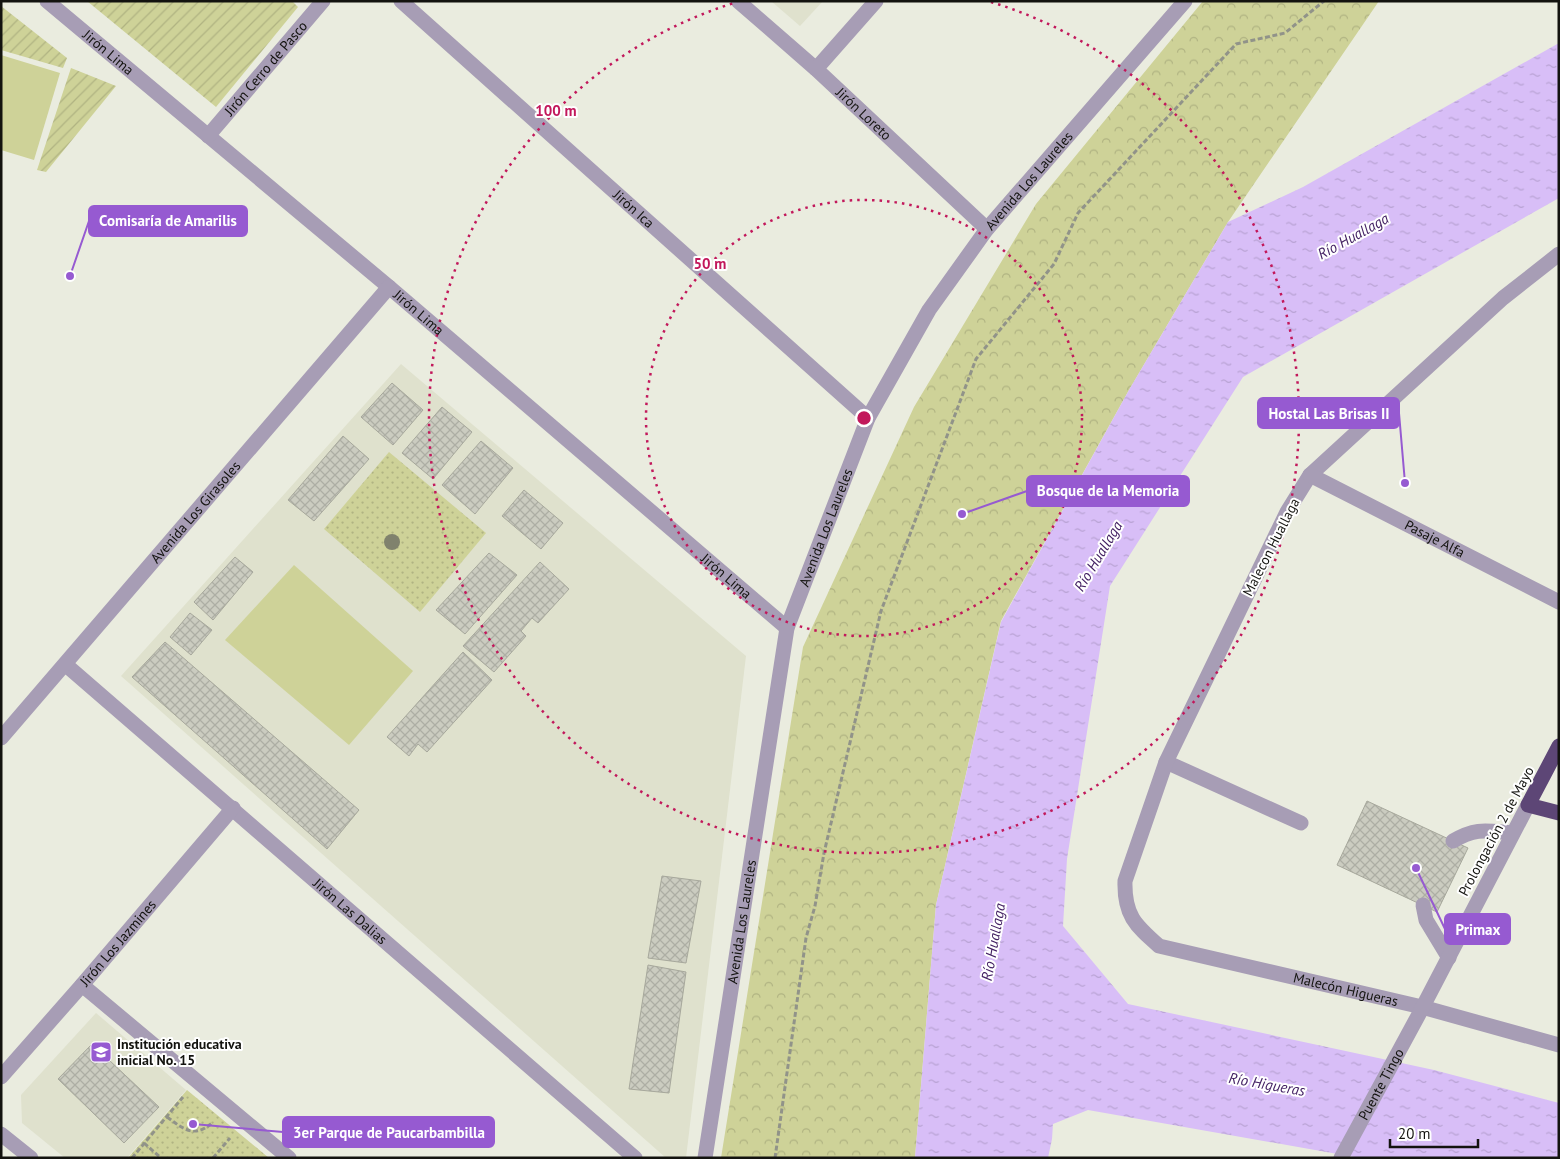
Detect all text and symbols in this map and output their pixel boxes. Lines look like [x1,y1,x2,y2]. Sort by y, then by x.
street label: Jirón Cerro de Pasco [220,17,311,120]
street label: Jirón Lima [78,25,138,79]
street label: Jirón Loreto [832,83,895,144]
text: 100 m [535,101,577,120]
street label: Avenida Los Laureles [981,127,1077,234]
street label: Jirón Ica [609,185,658,232]
callout: Comisaría de Amarilis [89,206,247,236]
water label: Río Huallaga [1314,208,1393,263]
text: Comisaría de Amarilis [99,211,237,230]
text: 50 m [694,254,726,273]
street label: Jirón Lima [389,285,448,339]
callout: Hostal Las Brisas II [1258,398,1399,428]
text: Hostal Las Brisas II [1269,404,1389,423]
centre of rings [855,409,873,427]
street label: Avenida Los Girasoles [146,457,244,567]
street label: Avenida Los Laureles [795,466,857,589]
callout: Bosque de la Memoria [1027,476,1189,506]
text: Bosque de la Memoria [1037,481,1179,500]
street label: Malecon Huallaga [1239,495,1303,599]
street label: Pasaje Alfa [1402,516,1468,561]
water label: Río Huallaga [1070,517,1127,595]
street label: Jirón Lima [697,549,755,603]
street label: Prolongación 2 de Mayo [1454,763,1538,899]
street label: Avenida Los Laureles [723,858,760,985]
street label: Jirón Las Dalias [309,874,391,948]
street label: Jirón Los Jazmines [75,896,160,991]
water label: Río Huallaga [977,901,1009,982]
callout: Primax [1445,914,1510,944]
text: Primax [1456,920,1501,939]
street label: Malecón Higueras [1292,968,1400,1010]
place label: Institución educativa inicial No. 15 [117,1035,242,1069]
school or university icon: Institución educativa inicial No. 15 [89,1040,113,1064]
street label: Puente Tingo [1354,1045,1408,1123]
water label: Río Higueras [1227,1068,1307,1100]
scale bar [1390,1116,1478,1148]
callout: 3er Parque de Paucarbambilla [283,1117,494,1147]
text: 3er Parque de Paucarbambilla [293,1123,485,1142]
text: 20 m [1398,1124,1431,1143]

